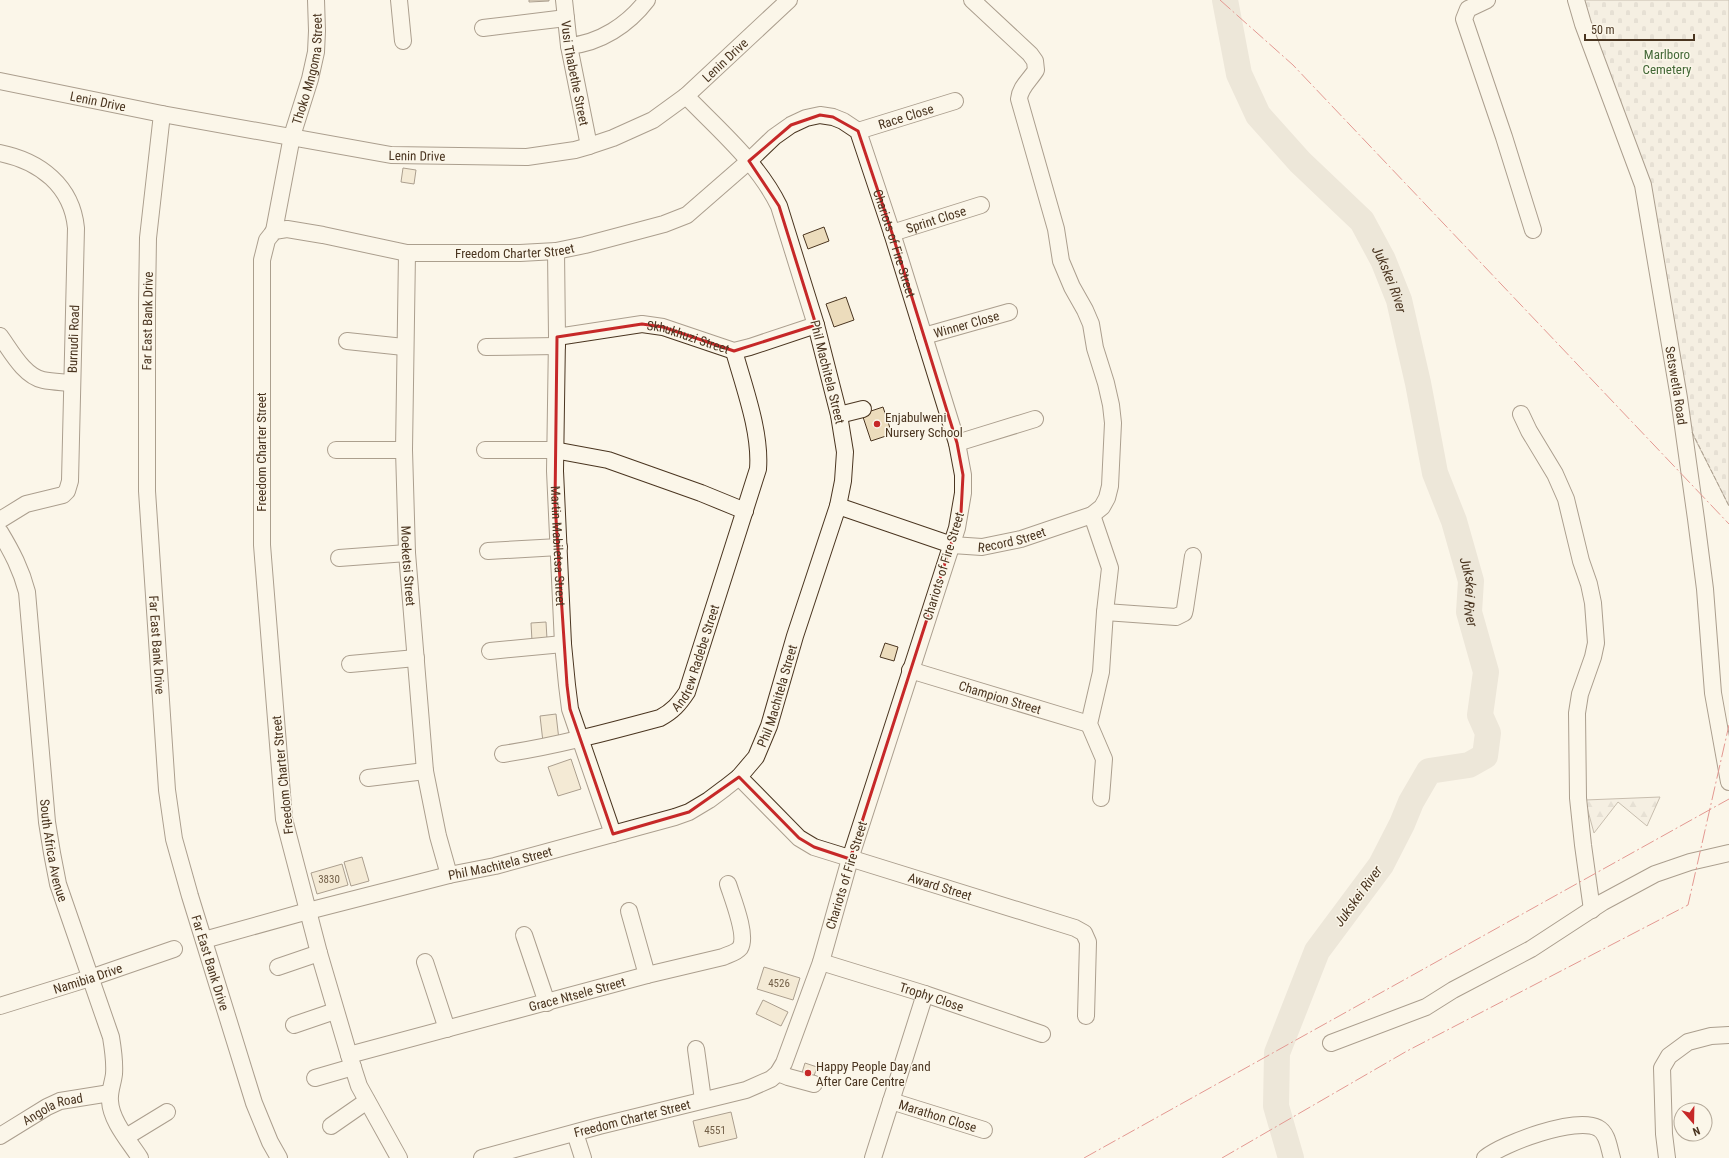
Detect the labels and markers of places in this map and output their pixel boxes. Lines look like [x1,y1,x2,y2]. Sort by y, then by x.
place label: Enjabulweni Nursery School [885,410,963,440]
marker: Enjabulweni Nursery School [872,419,882,429]
place label: Happy People Day and After Care Centre [816,1059,931,1089]
marker: Happy People Day and After Care Centre [803,1068,813,1078]

